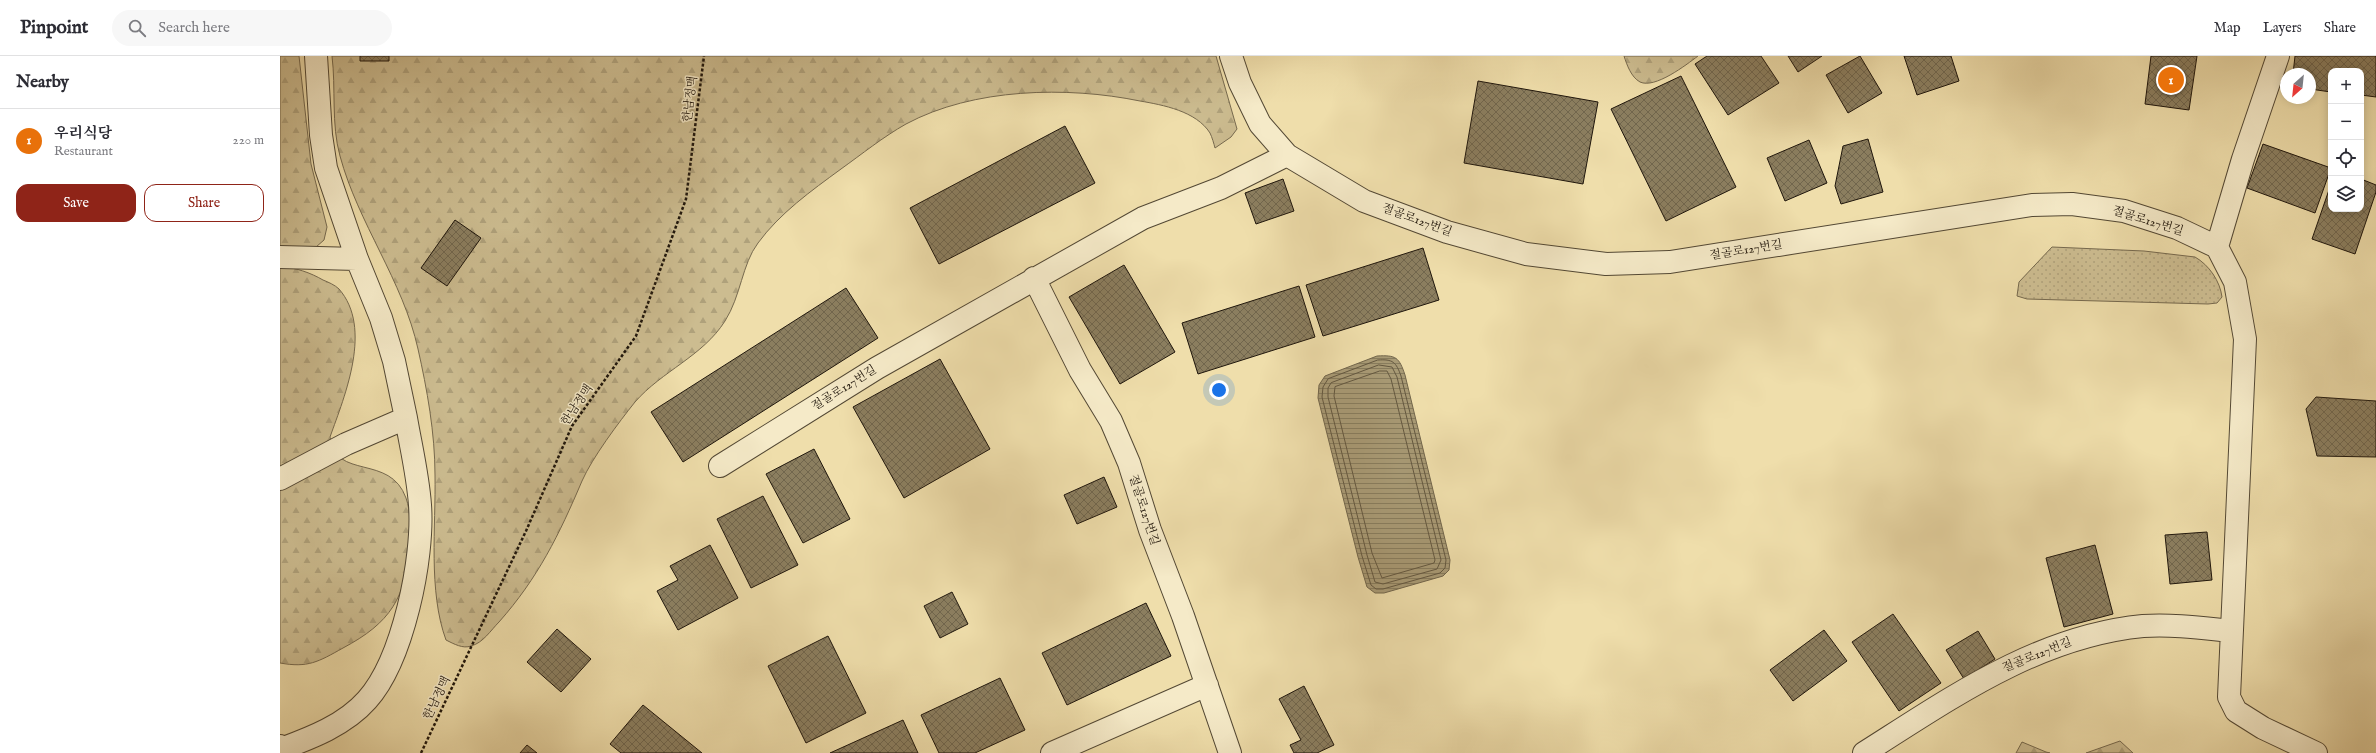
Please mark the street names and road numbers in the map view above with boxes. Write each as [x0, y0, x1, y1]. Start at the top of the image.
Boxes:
street label: 한남정맥 [680, 75, 700, 123]
street label: 절골로127번길 [1380, 200, 1454, 240]
street label: 절골로127번길 [2111, 203, 2185, 239]
street label: 절골로127번길 [1709, 237, 1783, 263]
street label: 절골로127번길 [809, 362, 879, 414]
street label: 한남정맥 [558, 382, 596, 428]
street label: 절골로127번길 [1126, 473, 1162, 547]
street label: 절골로127번길 [2000, 634, 2074, 676]
street label: 한남정맥 [420, 674, 454, 722]

